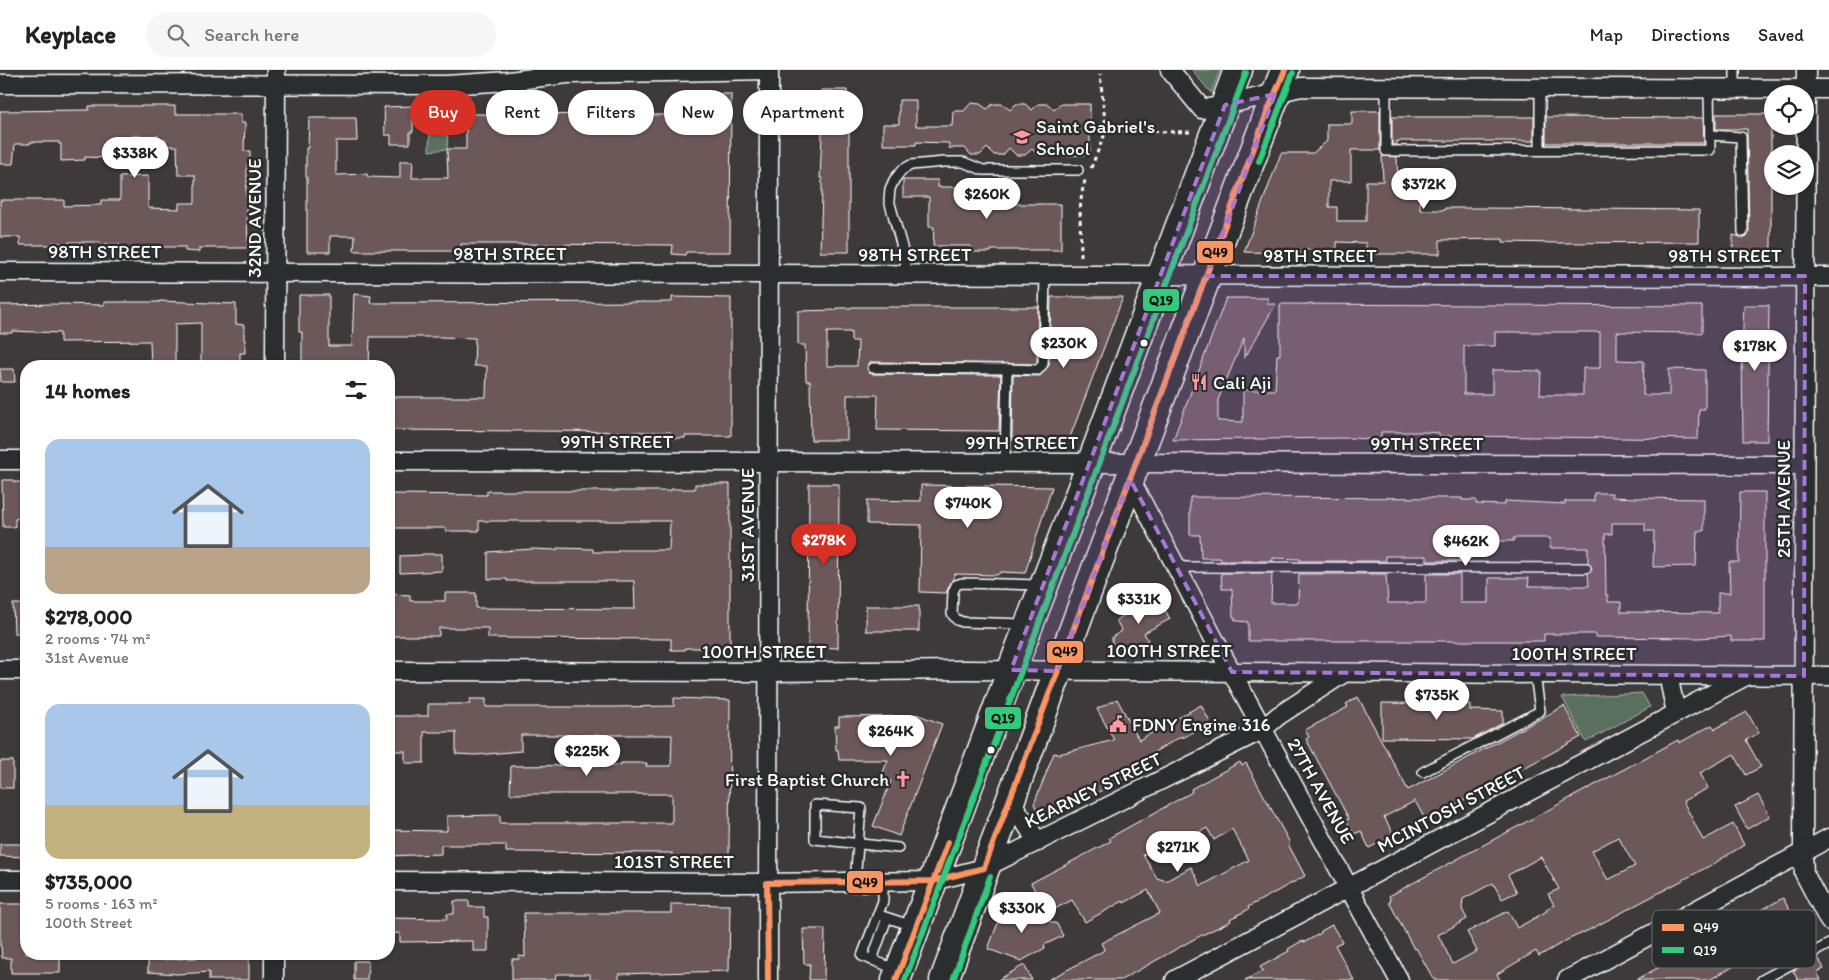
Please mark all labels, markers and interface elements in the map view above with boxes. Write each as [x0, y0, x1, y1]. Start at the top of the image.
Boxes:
search box [146, 12, 496, 57]
text: Keyplace [25, 20, 116, 49]
icon: search [164, 21, 192, 49]
text: Search here [204, 23, 299, 46]
text: Map [1590, 24, 1623, 46]
text: Directions [1651, 24, 1730, 46]
text: Saved [1758, 24, 1804, 46]
map controls [1764, 85, 1814, 195]
button: locate [1764, 85, 1814, 135]
chip: Buy [410, 90, 476, 135]
chip: Rent [486, 90, 558, 135]
chip: Filters [568, 90, 654, 135]
chip: New [664, 90, 733, 135]
chip: Apartment [743, 90, 863, 135]
place label: Saint Gabriel's School [1036, 115, 1155, 160]
school or university icon: Saint Gabriel's School [1012, 127, 1032, 147]
pin: $338K [100, 136, 170, 179]
text: $338K [113, 143, 157, 162]
button: layers [1764, 145, 1814, 195]
street label: 32ND AVENUE [243, 158, 266, 278]
pin: $372K [1389, 168, 1459, 210]
text: $372K [1402, 174, 1446, 193]
pin: $260K [952, 178, 1022, 220]
text: $260K [964, 184, 1010, 203]
street label: 98TH STREET [48, 240, 162, 263]
line badge: Q49 [1196, 240, 1234, 264]
street label: 98TH STREET [453, 242, 567, 265]
street label: 98TH STREET [858, 243, 972, 266]
text: Q49 [1202, 244, 1228, 261]
street label: 98TH STREET [1263, 244, 1377, 267]
street label: 98TH STREET [1668, 244, 1782, 267]
line badge: Q19 [1142, 288, 1180, 312]
text: Q19 [1149, 292, 1173, 309]
pin: $230K [1029, 326, 1099, 369]
pin: $178K [1720, 330, 1790, 372]
text: $230K [1041, 333, 1087, 352]
text: $178K [1734, 336, 1776, 355]
unlabelled marker [1139, 338, 1149, 348]
place label: Cali Aji [1213, 371, 1271, 394]
restaurant icon: Cali Aji [1189, 372, 1209, 392]
icon: filters [342, 376, 370, 404]
text: 14 homes [45, 378, 130, 403]
street label: 99TH STREET [561, 430, 674, 453]
street label: 99TH STREET [966, 431, 1079, 454]
street label: 99TH STREET [1371, 432, 1484, 455]
street label: 25TH AVENUE [1772, 440, 1795, 558]
street label: 31ST AVENUE [736, 468, 759, 582]
icon: home [163, 471, 253, 561]
pin: $740K [933, 486, 1003, 529]
text: $740K [945, 493, 991, 512]
pin: $278K [789, 524, 859, 566]
pin: $462K [1431, 524, 1501, 567]
text: $278K [802, 530, 846, 549]
text: $462K [1444, 531, 1488, 550]
pin: $331K [1104, 582, 1174, 625]
text: $331K [1117, 589, 1161, 608]
text: $278,000 [45, 604, 132, 629]
text: 2 rooms · 74 m² [45, 629, 150, 648]
street label: 100TH STREET [1106, 639, 1232, 662]
street label: 100TH STREET [701, 640, 827, 663]
line badge: Q49 [1046, 640, 1084, 664]
street label: 100TH STREET [1511, 642, 1637, 665]
text: Q49 [1052, 643, 1078, 660]
text: 31st Avenue [45, 648, 129, 667]
pin: $735K [1402, 678, 1472, 721]
text: $735K [1415, 685, 1459, 704]
line badge: Q19 [984, 706, 1022, 730]
text: Q19 [991, 710, 1015, 727]
place label: FDNY Engine 316 [1132, 713, 1271, 736]
pin: $264K [856, 714, 926, 757]
public building icon: FDNY Engine 316 [1108, 714, 1128, 734]
text: $264K [869, 721, 913, 740]
pin: $225K [552, 734, 622, 777]
street label: 27TH AVENUE [1282, 734, 1360, 848]
icon: home [163, 736, 253, 826]
text: $225K [565, 741, 609, 760]
unlabelled marker [986, 745, 996, 755]
street label: KEARNEY STREET [1021, 747, 1166, 833]
street label: MCINTOSH STREET [1373, 760, 1529, 858]
place label: First Baptist Church [725, 768, 889, 791]
church icon: First Baptist Church [893, 769, 913, 789]
pin: $271K [1143, 830, 1213, 873]
text: $271K [1157, 837, 1199, 856]
street label: 101ST STREET [614, 850, 734, 873]
text: $735,000 [45, 869, 132, 894]
line badge: Q49 [846, 870, 884, 894]
text: Q49 [852, 874, 878, 891]
pin: $330K [987, 892, 1057, 934]
text: 5 rooms · 163 m² [45, 894, 157, 913]
text: $330K [999, 898, 1045, 917]
legend [1652, 910, 1816, 968]
text: 100th Street [45, 913, 133, 932]
text: Q49 [1693, 919, 1719, 936]
text: Q19 [1693, 942, 1717, 959]

